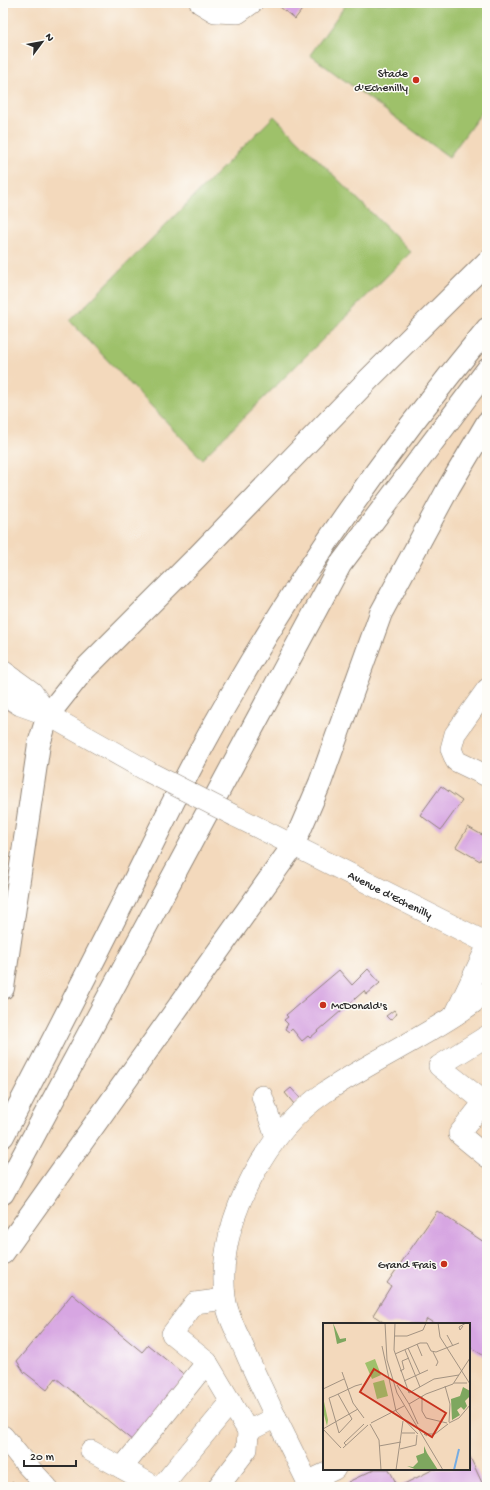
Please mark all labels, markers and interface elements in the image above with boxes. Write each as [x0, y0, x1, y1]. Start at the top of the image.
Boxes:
north arrow [22, 22, 62, 62]
text: N [42, 32, 56, 44]
place label: Stade d'Echenilly [354, 68, 409, 96]
marker: Stade d'Echenilly [411, 75, 421, 85]
street label: Avenue d'Echenilly [345, 869, 434, 923]
marker: McDonald's [318, 1000, 328, 1010]
place label: McDonald's [331, 1000, 388, 1014]
place label: Grand Frais [378, 1259, 437, 1273]
marker: Grand Frais [439, 1259, 449, 1269]
inset map [323, 1323, 470, 1470]
scale bar [24, 1442, 76, 1468]
text: 20 m [30, 1451, 55, 1465]

